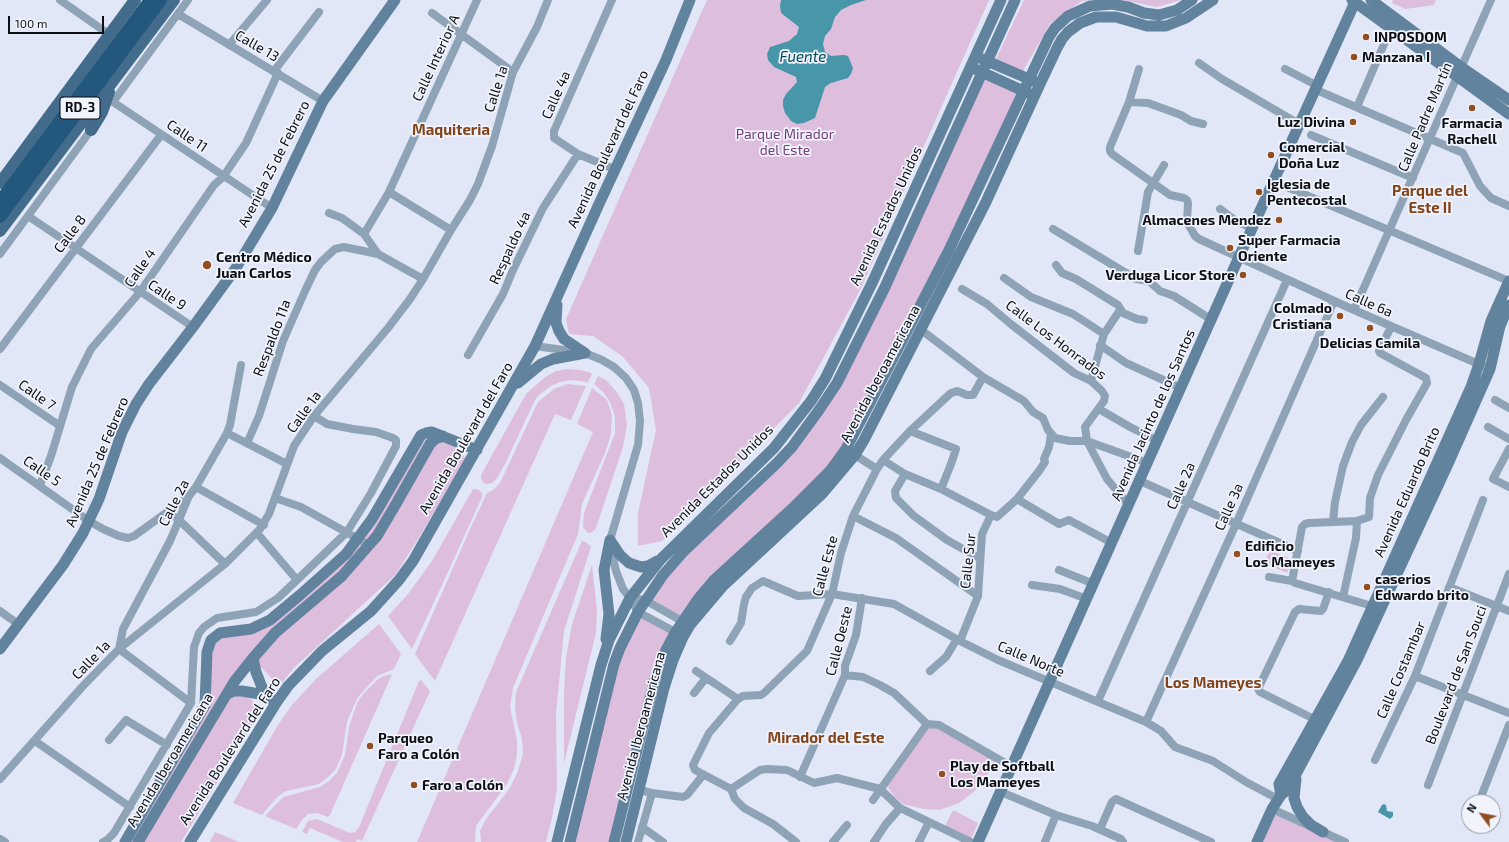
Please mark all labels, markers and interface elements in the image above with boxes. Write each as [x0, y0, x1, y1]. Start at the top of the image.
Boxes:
scale bar [10, 8, 106, 34]
street label: Calle Interior A [409, 12, 463, 104]
text: 100 m [15, 16, 47, 30]
street label: Calle 13 [232, 27, 282, 65]
place label: INPOSDOM [1374, 29, 1447, 45]
marker: INPOSDOM [1361, 32, 1371, 42]
water label: Fuente [780, 48, 826, 66]
place label: Manzana I [1362, 49, 1430, 65]
marker: Manzana I [1349, 52, 1359, 62]
street label: Calle Padre Martín [1394, 60, 1456, 174]
street label: Calle 1a [481, 64, 511, 114]
street label: Avenida Boulevard del Faro [564, 67, 652, 231]
street label: Calle 4a [538, 68, 574, 122]
road number: RD-3 [60, 97, 100, 119]
street label: Avenida 25 de Febrero [235, 98, 313, 230]
marker: Farmacia Rachell [1467, 103, 1477, 113]
place label: Luz Divina [1277, 114, 1345, 130]
place label: Farmacia Rachell [1442, 115, 1502, 148]
street label: Calle 11 [163, 116, 211, 156]
marker: Luz Divina [1348, 117, 1358, 127]
district label: Maquiteria [412, 121, 490, 139]
park label: Parque Mirador del Este [736, 126, 834, 158]
place label: Comercial Doña Luz [1279, 139, 1345, 172]
street label: Avenida Estados Unidos [846, 144, 926, 288]
marker: Comercial Doña Luz [1266, 150, 1276, 160]
place label: Iglesia de Pentecostal [1267, 176, 1347, 208]
district label: Parque del Este II [1392, 182, 1468, 217]
marker: Iglesia de Pentecostal [1254, 187, 1264, 197]
street label: Respaldo 4a [486, 209, 534, 287]
street label: Calle 8 [50, 212, 90, 256]
place label: Almacenes Mendez [1143, 212, 1271, 228]
marker: Almacenes Mendez [1274, 215, 1284, 225]
place label: Super Farmacia Oriente [1238, 232, 1341, 264]
marker: Super Farmacia Oriente [1225, 243, 1235, 253]
street label: Calle 4 [121, 245, 159, 291]
place label: Centro Médico Juan Carlos [216, 249, 312, 282]
marker: Centro Médico Juan Carlos [201, 259, 213, 271]
place label: Verduga Licor Store [1105, 267, 1235, 283]
marker: Verduga Licor Store [1238, 270, 1248, 280]
street label: Calle 9 [145, 276, 189, 314]
street label: Calle 6a [1343, 285, 1395, 321]
street label: Respaldo 11a [250, 297, 294, 379]
street label: Calle Los Honrados [1002, 297, 1110, 383]
place label: Colmado Cristiana [1273, 300, 1332, 332]
street label: Avenida Iberoamericana [837, 302, 923, 446]
marker: Colmado Cristiana [1335, 311, 1345, 321]
marker: Delicias Camila [1365, 323, 1375, 333]
street label: Avenida Jacinto de los Santos [1107, 327, 1199, 503]
place label: Delicias Camila [1320, 335, 1420, 351]
street label: Avenida Boulevard del Faro [416, 359, 516, 517]
street label: Calle 7 [15, 376, 59, 414]
street label: Calle 1a [283, 388, 325, 436]
street label: Avenida 25 de Febrero [62, 394, 132, 530]
street label: Avenida Estados Unidos [657, 421, 777, 541]
street label: Avenida Eduardo Brito [1371, 424, 1443, 560]
street label: Calle 5 [20, 452, 64, 490]
street label: Calle 2a [1163, 460, 1199, 512]
street label: Calle 2a [155, 477, 193, 529]
street label: Calle 3a [1211, 481, 1247, 533]
street label: Calle Sur [957, 532, 979, 590]
street label: Calle Este [809, 534, 841, 598]
place label: Edificio Los Mameyes [1245, 538, 1335, 570]
marker: Edificio Los Mameyes [1232, 549, 1242, 559]
place label: caserios Edwardo brito [1375, 571, 1469, 604]
marker: caserios Edwardo brito [1362, 582, 1372, 592]
street label: Boulevard de San Souci [1422, 603, 1490, 747]
street label: Calle Oeste [822, 604, 856, 678]
street label: Calle Costambar [1373, 619, 1429, 721]
street label: Calle 1a [68, 637, 114, 683]
street label: Calle Norte [995, 637, 1067, 681]
street label: Avenida Iberoamericana [613, 650, 669, 802]
street label: Avenida Boulevard del Faro [176, 674, 284, 828]
district label: Los Mameyes [1165, 674, 1261, 692]
street label: Avenida Iberoamericana [123, 690, 217, 830]
district label: Mirador del Este [767, 729, 885, 747]
place label: Parqueo Faro a Colón [378, 730, 459, 762]
marker: Parqueo Faro a Colón [365, 741, 375, 751]
place label: Play de Softball Los Mameyes [950, 758, 1055, 790]
marker: Play de Softball Los Mameyes [937, 769, 947, 779]
place label: Faro a Colón [422, 777, 503, 793]
marker: Faro a Colón [409, 780, 419, 790]
north arrow [1461, 794, 1501, 834]
text: N [1464, 801, 1479, 815]

